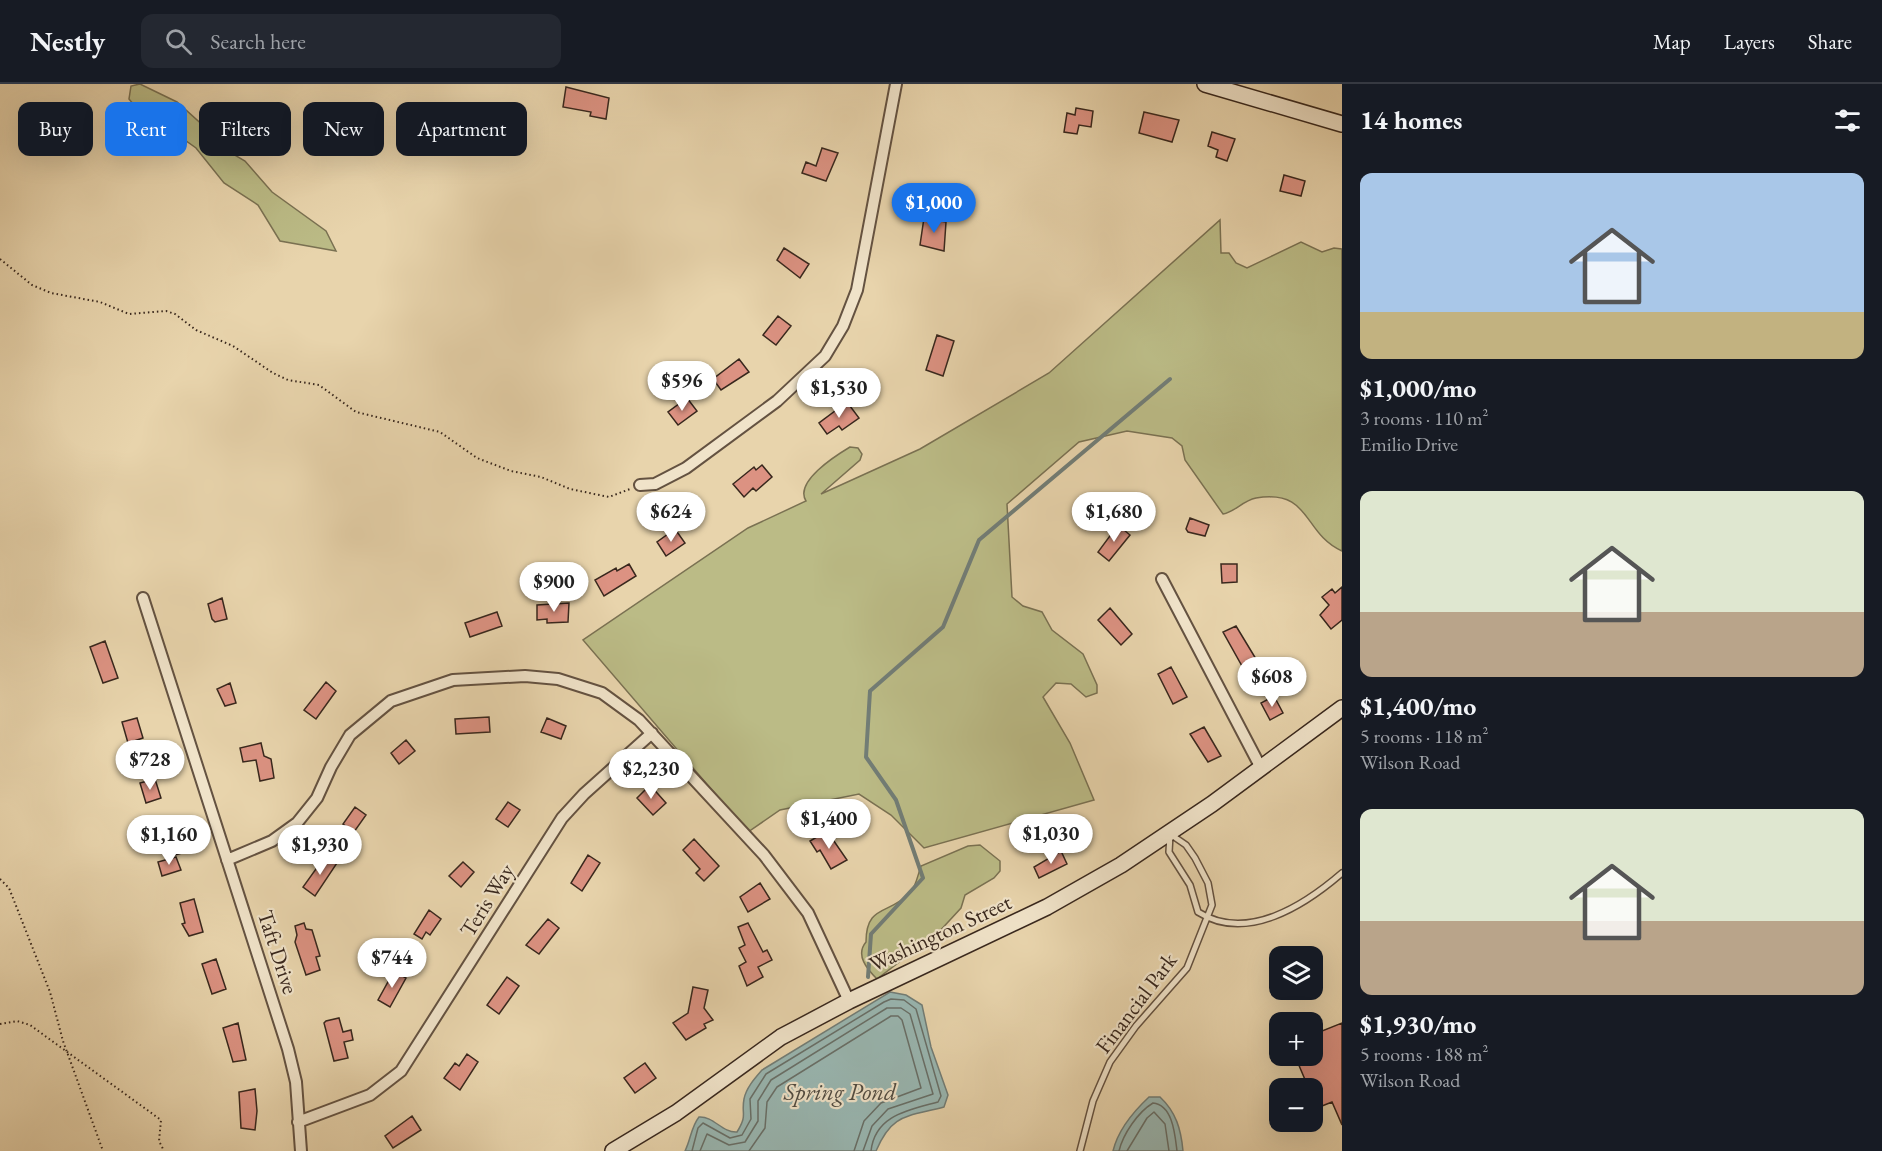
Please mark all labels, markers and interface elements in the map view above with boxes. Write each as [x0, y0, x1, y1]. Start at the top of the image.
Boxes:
search box [141, 14, 561, 68]
text: Nestly [30, 23, 105, 59]
icon: search [162, 25, 195, 58]
text: Search here [210, 27, 306, 56]
text: Map [1653, 28, 1691, 55]
text: Layers [1724, 28, 1775, 55]
text: Share [1808, 28, 1852, 55]
chip: Buy [18, 102, 93, 156]
chip: Rent [105, 102, 187, 156]
chip: Filters [199, 102, 291, 156]
chip: New [303, 102, 384, 156]
chip: Apartment [396, 102, 527, 156]
text: 14 homes [1360, 103, 1462, 137]
icon: filters [1831, 104, 1864, 137]
pin: $1,000 [885, 183, 983, 234]
text: $1,000 [906, 189, 962, 215]
icon: home [1558, 212, 1666, 320]
pin: $596 [646, 361, 718, 412]
text: $596 [662, 367, 702, 393]
pin: $1,530 [790, 368, 888, 419]
text: $1,000/mo [1360, 371, 1476, 405]
text: $1,530 [811, 374, 867, 400]
text: 3 rooms · 110 m² [1360, 405, 1488, 431]
text: Emilio Drive [1360, 431, 1458, 457]
pin: $624 [635, 492, 707, 543]
pin: $1,680 [1065, 492, 1163, 543]
text: $624 [651, 498, 691, 524]
text: $1,680 [1086, 498, 1142, 524]
icon: home [1558, 530, 1666, 638]
pin: $900 [518, 562, 590, 613]
text: $900 [534, 568, 574, 594]
pin: $608 [1236, 657, 1308, 708]
text: $608 [1252, 663, 1292, 689]
text: $1,400/mo [1360, 689, 1476, 723]
text: 5 rooms · 118 m² [1360, 723, 1488, 749]
pin: $728 [114, 740, 186, 791]
text: $728 [130, 746, 170, 772]
pin: $2,230 [602, 749, 700, 800]
text: Wilson Road [1360, 749, 1460, 775]
text: $2,230 [623, 755, 679, 781]
pin: $1,400 [780, 799, 878, 850]
text: $1,400 [801, 805, 857, 831]
pin: $1,030 [1002, 814, 1100, 865]
pin: $1,160 [120, 815, 218, 866]
text: $1,030 [1023, 820, 1079, 846]
text: $1,160 [141, 821, 197, 847]
pin: $1,930 [271, 825, 369, 876]
text: $1,930 [292, 831, 348, 857]
icon: home [1558, 848, 1666, 956]
street label: Teris Way [453, 857, 521, 942]
street label: Washington Street [864, 887, 1016, 979]
street label: Taft Drive [251, 906, 305, 998]
pin: $744 [356, 938, 428, 989]
text: $744 [372, 944, 412, 970]
street label: Financial Park [1089, 946, 1184, 1059]
map controls [1269, 946, 1323, 1132]
button: layers [1269, 946, 1323, 1000]
text: $1,930/mo [1360, 1007, 1476, 1041]
button: + [1269, 1012, 1323, 1066]
text: 5 rooms · 188 m² [1360, 1041, 1488, 1067]
text: Wilson Road [1360, 1067, 1460, 1093]
water label: Spring Pond [783, 1076, 897, 1107]
button: − [1269, 1078, 1323, 1132]

